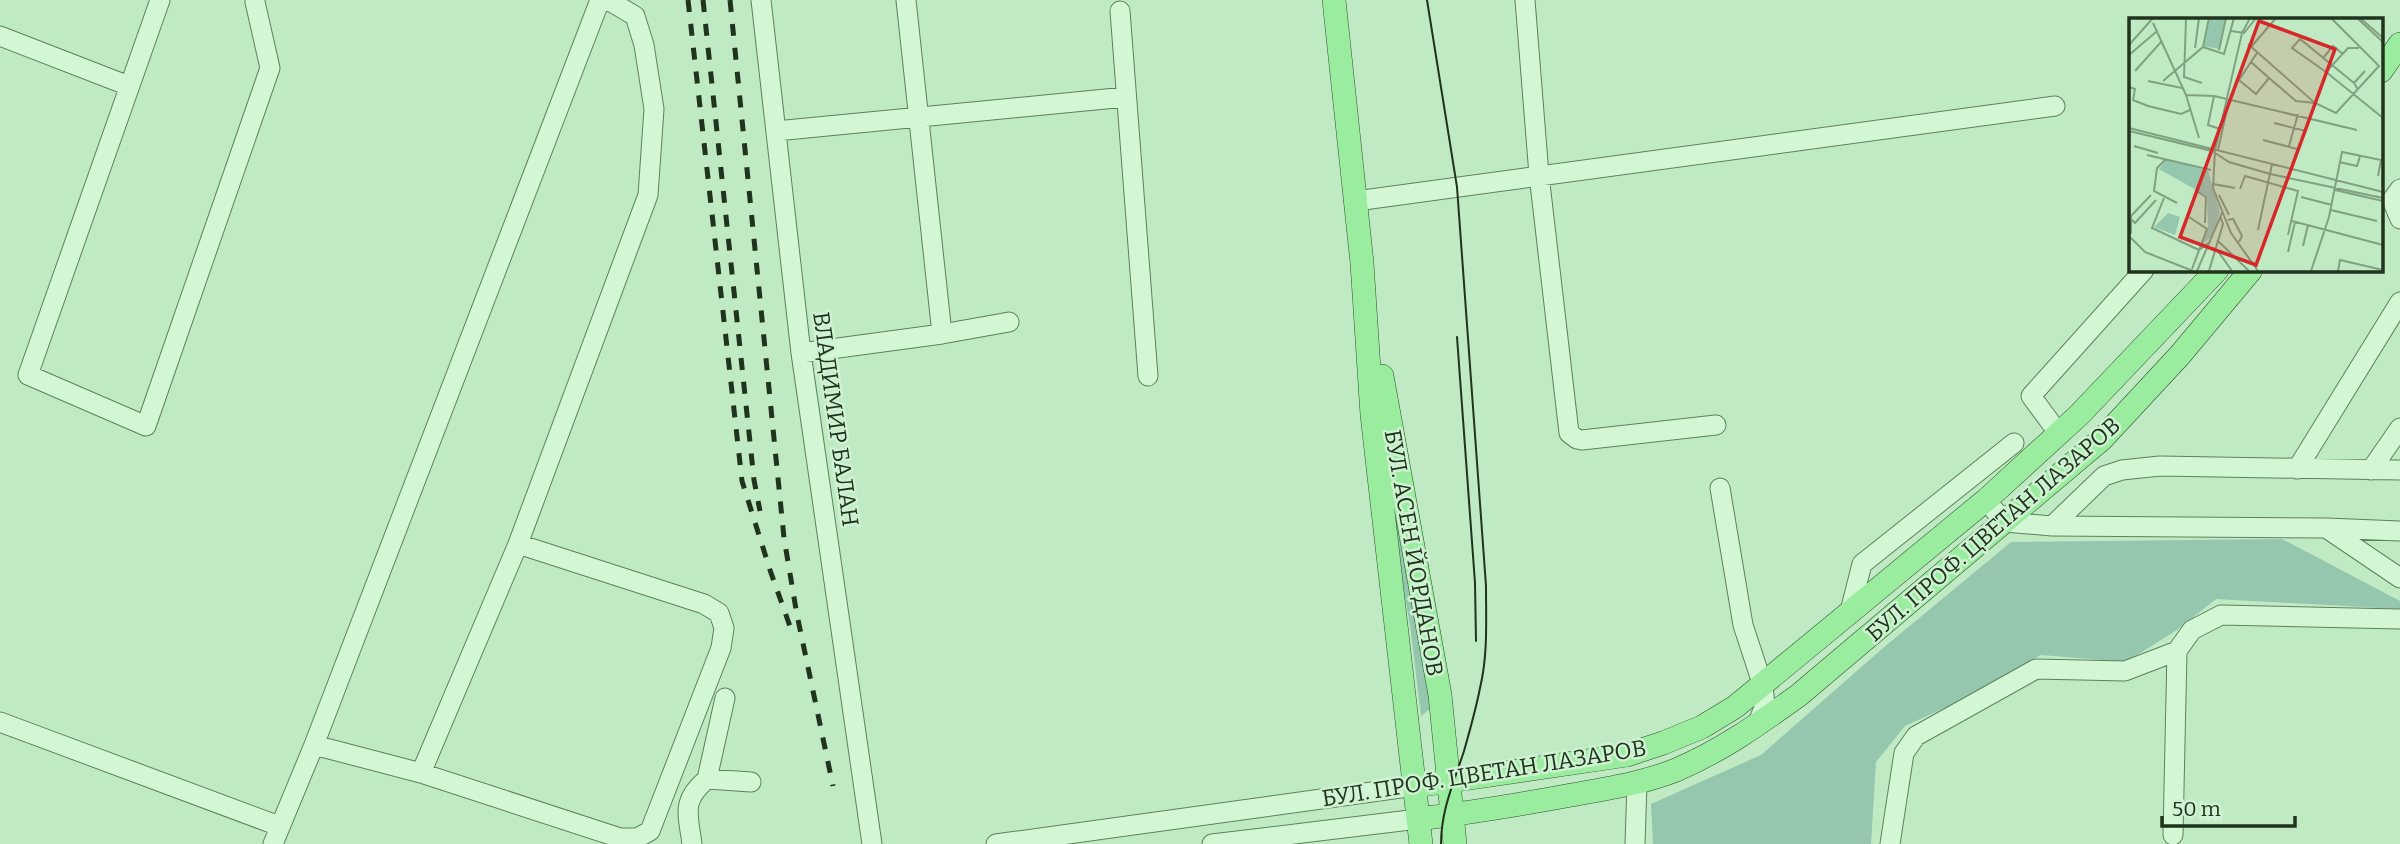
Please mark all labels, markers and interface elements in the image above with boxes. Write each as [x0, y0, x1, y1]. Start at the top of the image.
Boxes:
inset map [2129, 18, 2382, 271]
street label: ВЛАДИМИР БАЛАН [807, 310, 865, 528]
street label: БУЛ. ПРОФ. ЦВЕТАН ЛАЗАРОВ [1860, 411, 2126, 647]
street label: БУЛ. АСЕН ЙОРДАНОВ [1379, 428, 1449, 678]
street label: БУЛ. ПРОФ. ЦВЕТАН ЛАЗАРОВ [1320, 734, 1648, 812]
scale bar [2162, 784, 2295, 828]
text: 50 m [2172, 796, 2221, 822]

